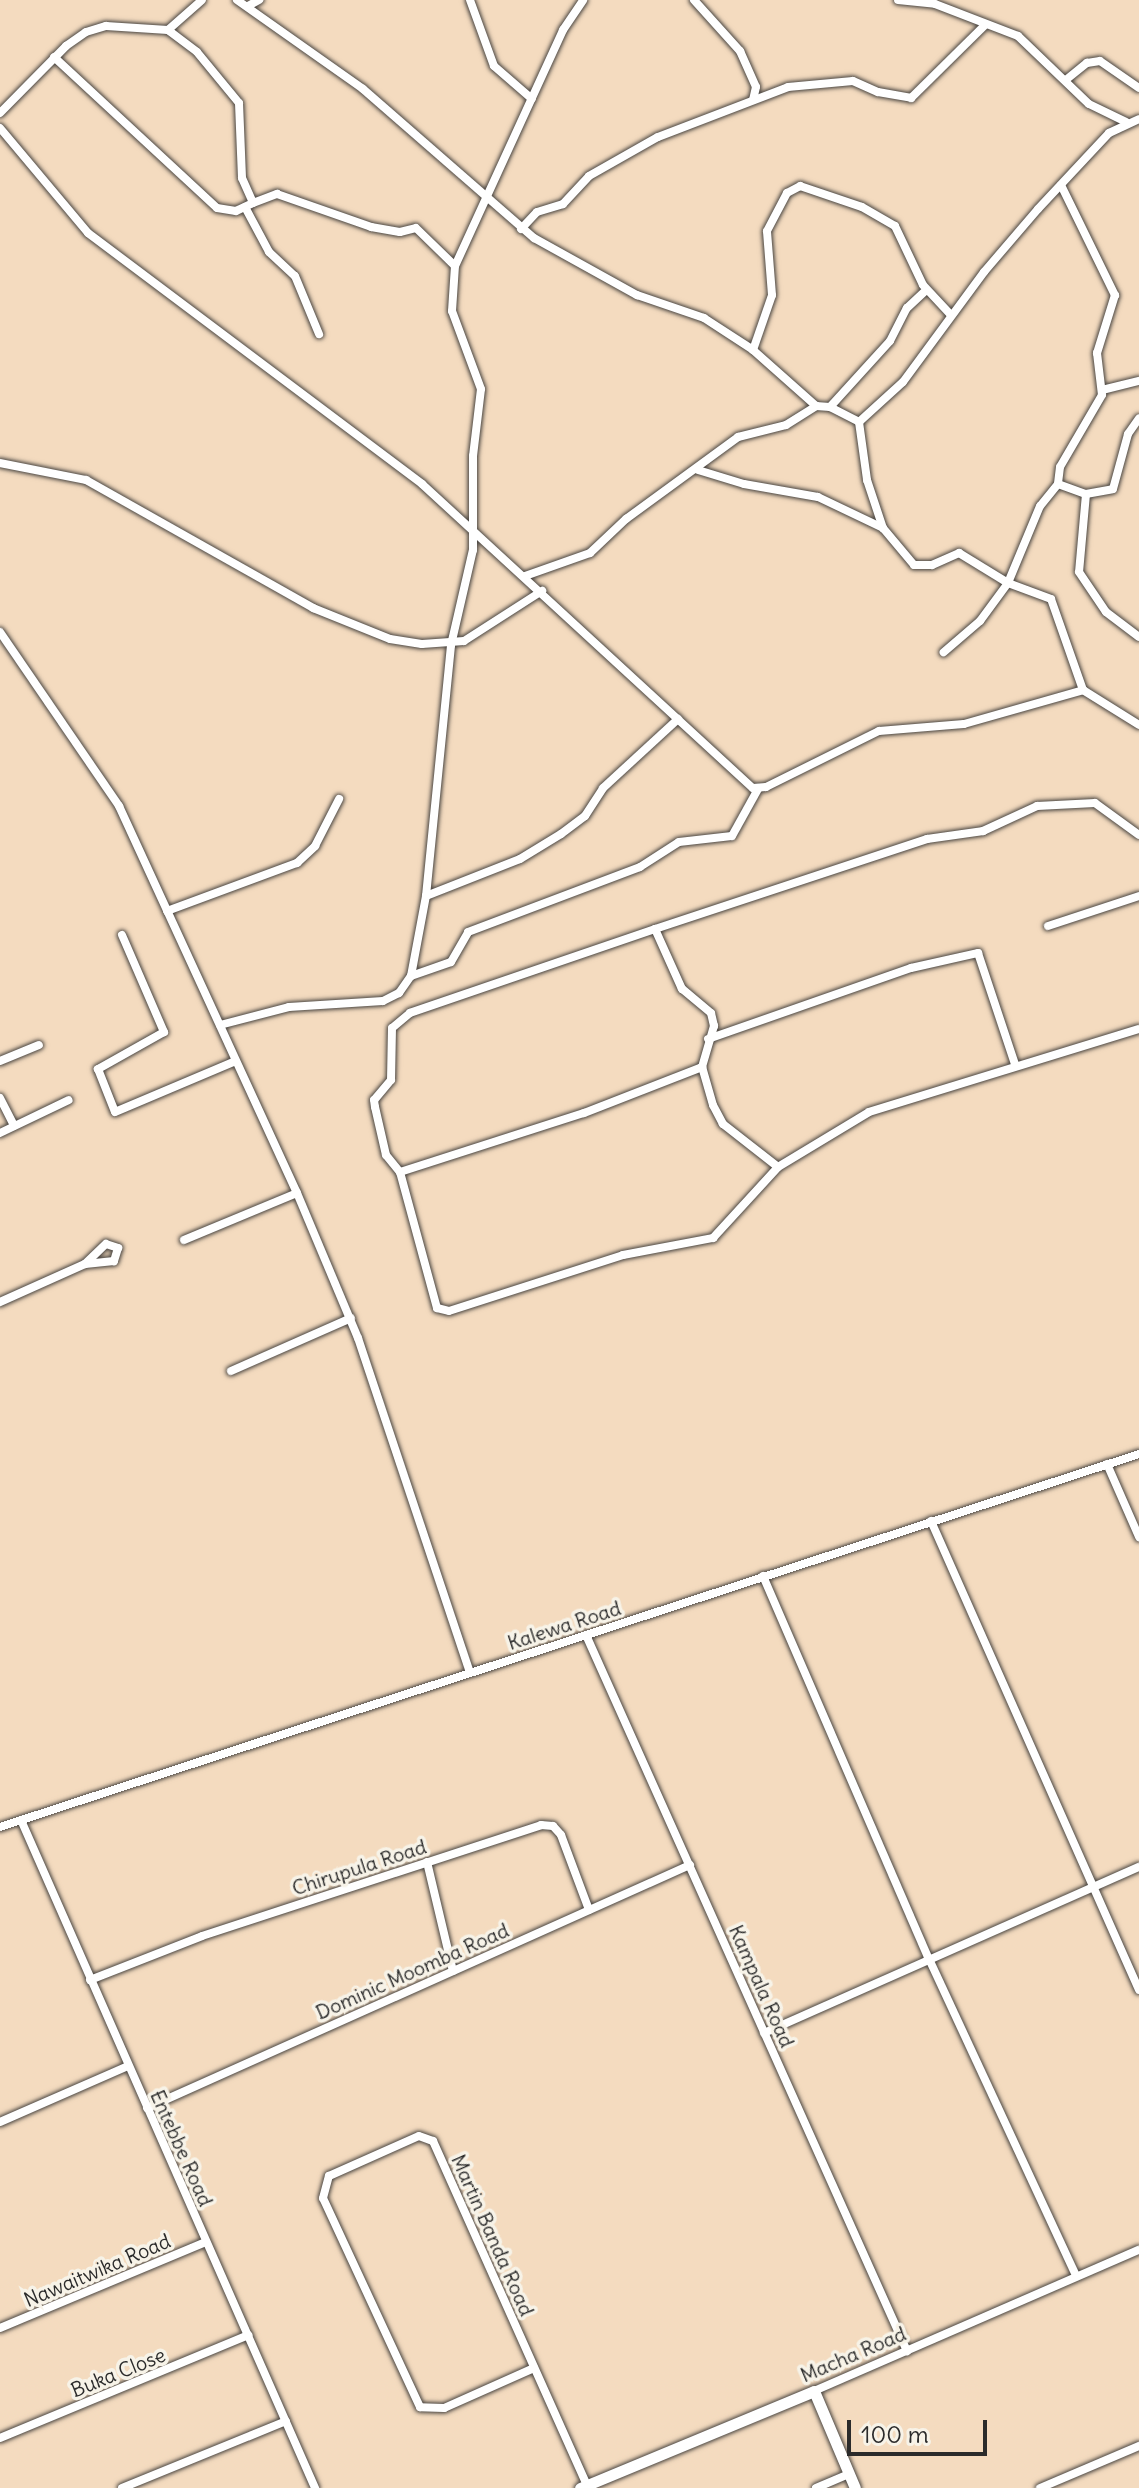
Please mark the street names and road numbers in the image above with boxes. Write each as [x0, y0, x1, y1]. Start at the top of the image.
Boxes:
street label: Kalewa Road [504, 1595, 624, 1655]
street label: Chirupula Road [289, 1834, 429, 1900]
street label: Dominic Moomba Road [312, 1918, 512, 2024]
street label: Kampala Road [724, 1921, 800, 2051]
street label: Entebbe Road [146, 2086, 218, 2210]
street label: Martin Banda Road [447, 2151, 539, 2319]
street label: Nawaitwika Road [20, 2228, 174, 2312]
street label: Macha Road [797, 2321, 909, 2387]
street label: Buka Close [67, 2342, 169, 2402]

